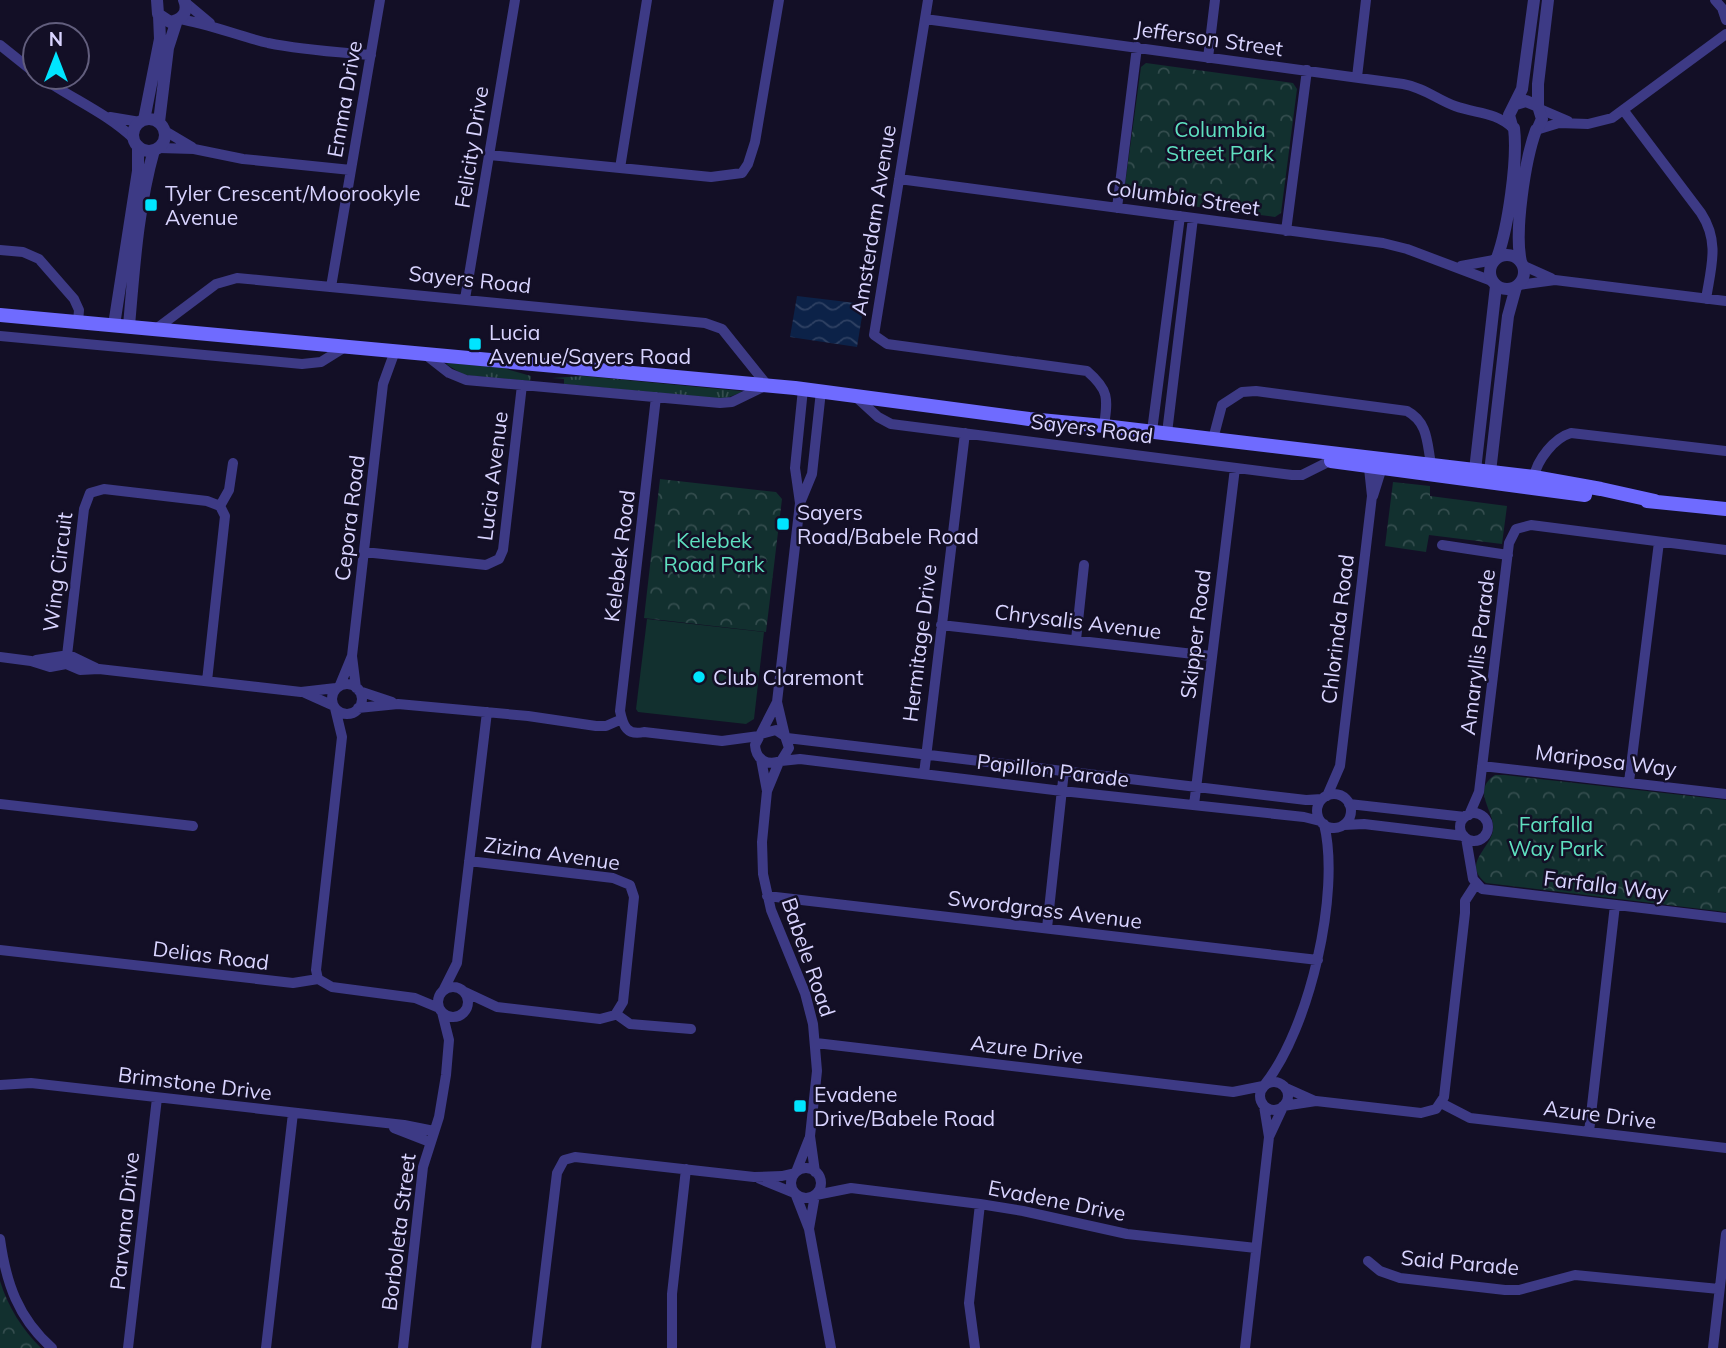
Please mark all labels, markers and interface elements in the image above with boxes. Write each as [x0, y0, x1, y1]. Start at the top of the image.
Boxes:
street label: Jefferson Street [1133, 15, 1285, 61]
north arrow [21, 21, 91, 91]
text: N [49, 27, 63, 51]
street label: Emma Drive [321, 39, 367, 159]
street label: Felicity Drive [449, 84, 493, 210]
park label: Columbia Street Park [1166, 116, 1274, 166]
street label: Amsterdam Avenue [845, 123, 901, 317]
street label: Columbia Street [1104, 173, 1262, 221]
place label: Tyler Crescent/Moorookyle Avenue [165, 180, 421, 230]
marker: Tyler Crescent/Moorookyle Avenue [143, 197, 159, 213]
street label: Sayers Road [408, 260, 532, 298]
place label: Lucia Avenue/Sayers Road [489, 319, 691, 369]
marker: Lucia Avenue/Sayers Road [467, 336, 483, 352]
street label: Sayers Road [1029, 408, 1155, 448]
street label: Lucia Avenue [471, 410, 513, 542]
street label: Cepora Road [328, 454, 370, 582]
street label: Kelebek Road [598, 489, 640, 623]
place label: Sayers Road/Babele Road [797, 499, 979, 549]
street label: Wing Circuit [37, 511, 77, 633]
marker: Sayers Road/Babele Road [775, 516, 791, 532]
park label: Kelebek Road Park [663, 527, 765, 577]
street label: Chlorinda Road [1315, 553, 1359, 705]
street label: Hermitage Drive [896, 563, 942, 723]
street label: Skipper Road [1174, 568, 1216, 700]
street label: Amaryllis Parade [1454, 568, 1500, 736]
street label: Chrysalis Avenue [993, 598, 1163, 644]
place label: Club Claremont [713, 664, 864, 690]
marker: Club Claremont [691, 669, 707, 685]
street label: Mariposa Way [1534, 738, 1678, 782]
street label: Papillon Parade [975, 748, 1131, 792]
park label: Farfalla Way Park [1508, 811, 1604, 861]
street label: Zizina Avenue [482, 831, 622, 875]
street label: Farfalla Way [1542, 864, 1670, 906]
street label: Swordgrass Avenue [946, 884, 1144, 934]
street label: Babele Road [776, 894, 842, 1020]
street label: Delias Road [151, 935, 271, 975]
street label: Azure Drive [969, 1029, 1085, 1069]
street label: Brimstone Drive [117, 1061, 273, 1105]
place label: Evadene Drive/Babele Road [814, 1081, 995, 1131]
street label: Azure Drive [1542, 1094, 1658, 1134]
marker: Evadene Drive/Babele Road [792, 1098, 808, 1114]
street label: Parvana Drive [104, 1151, 144, 1291]
street label: Borboleta Street [375, 1152, 421, 1312]
street label: Evadene Drive [986, 1174, 1128, 1226]
street label: Said Parade [1400, 1244, 1520, 1280]

